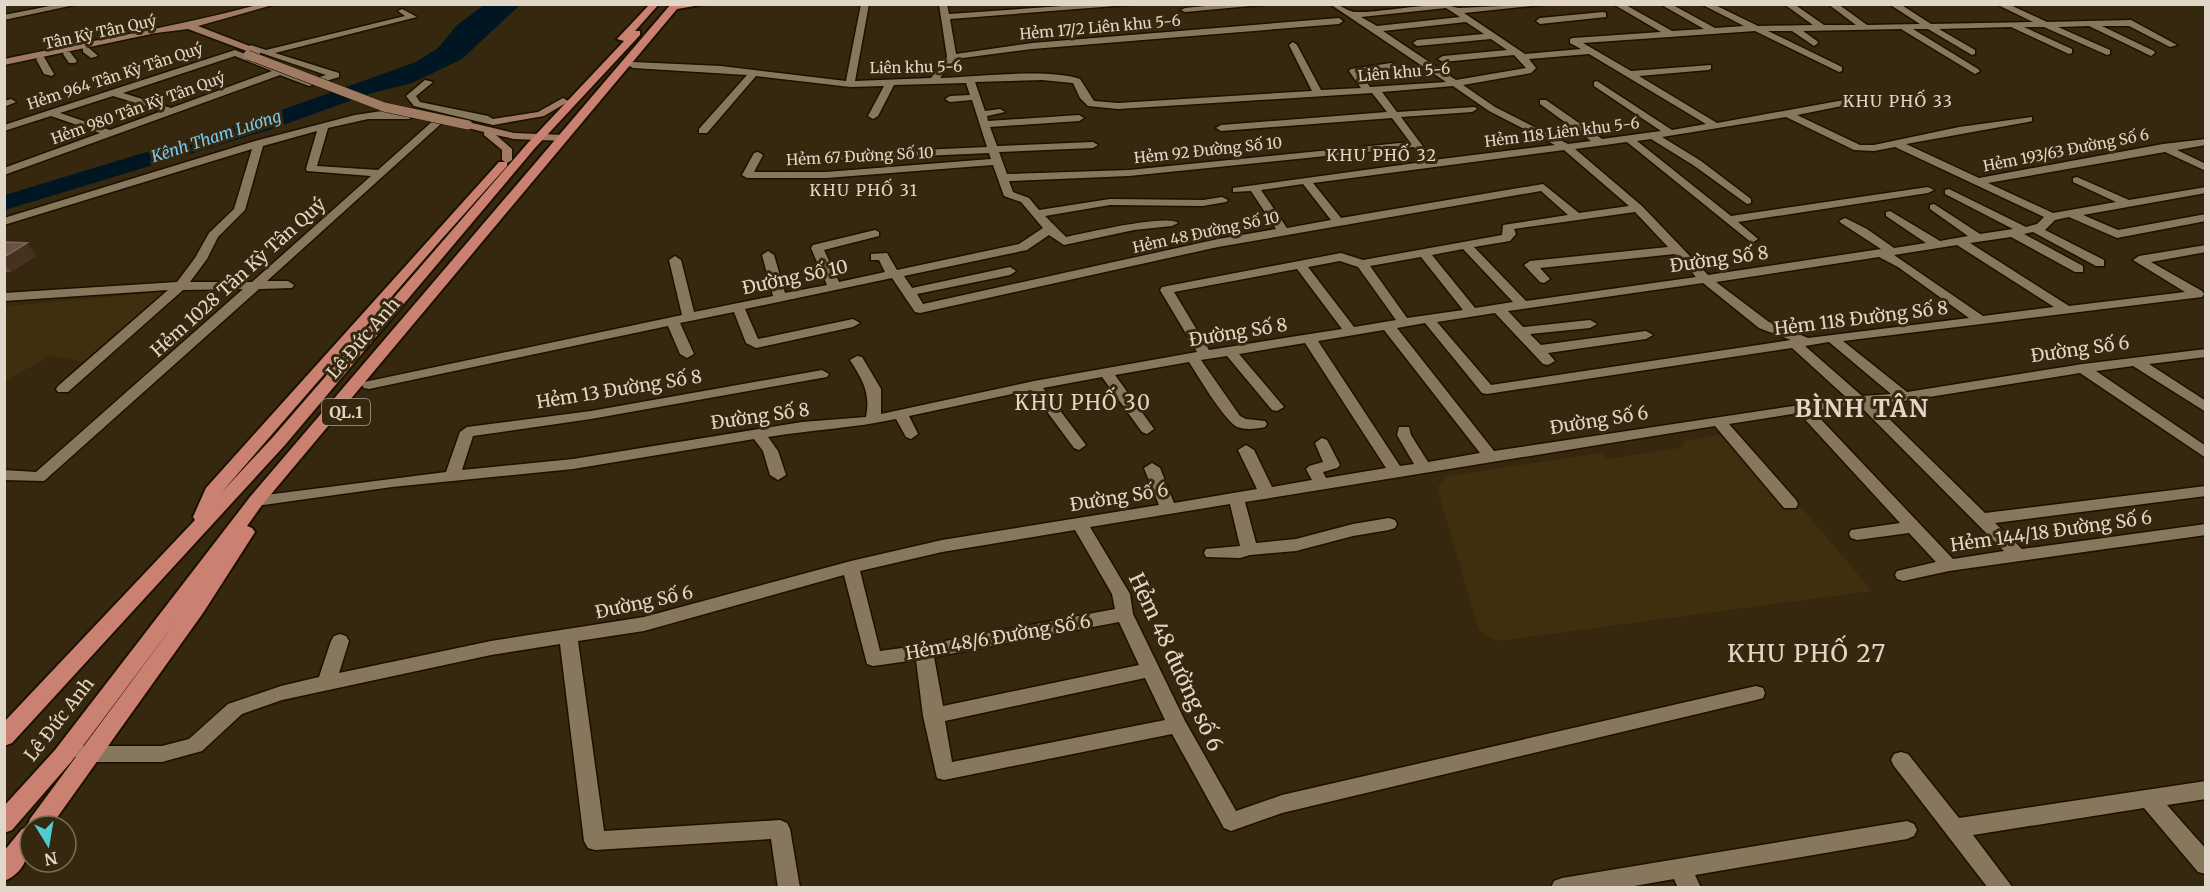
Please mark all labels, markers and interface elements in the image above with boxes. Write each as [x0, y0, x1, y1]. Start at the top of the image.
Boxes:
street label: Hẻm 17/2 Liên khu 5-6 [1019, 10, 1181, 44]
street label: Tân Kỳ Tân Quý [42, 11, 158, 53]
street label: Hẻm 964 Tân Kỳ Tân Quý [25, 38, 206, 113]
street label: Liên khu 5-6 [869, 57, 963, 77]
street label: Liên khu 5-6 [1357, 58, 1451, 86]
street label: Hẻm 980 Tân Kỳ Tân Quý [48, 68, 228, 148]
district label: KHU PHỐ 33 [1843, 89, 1953, 111]
water label: Kênh Tham Lương [148, 106, 283, 167]
street label: Hẻm 118 Liên khu 5-6 [1483, 113, 1641, 151]
street label: Hẻm 193/63 Đường Số 6 [1981, 124, 2151, 175]
street label: Hẻm 92 Đường Số 10 [1133, 132, 1283, 167]
street label: Hẻm 67 Đường Số 10 [786, 142, 934, 169]
district label: KHU PHỐ 32 [1326, 143, 1438, 165]
district label: KHU PHỐ 31 [810, 178, 918, 200]
street label: Hẻm 1028 Tân Kỳ Tân Quý [146, 192, 331, 362]
street label: Hẻm 48 Đường Số 10 [1131, 206, 1281, 257]
street label: Đường Số 8 [1668, 241, 1770, 277]
street label: Đường Số 10 [740, 255, 850, 299]
street label: Lê Đức Anh [321, 293, 405, 383]
street label: Hẻm 118 Đường Số 8 [1773, 296, 1949, 340]
street label: Đường Số 8 [1187, 313, 1289, 351]
street label: Đường Số 6 [2029, 331, 2131, 367]
street label: Hẻm 13 Đường Số 8 [535, 365, 703, 413]
district label: KHU PHỐ 30 [1015, 386, 1151, 415]
district label: BÌNH TÂN [1795, 392, 1929, 424]
street label: Đường Số 8 [709, 398, 811, 434]
road number: QL.1 [322, 399, 370, 425]
street label: Đường Số 6 [1548, 401, 1650, 439]
street label: Đường Số 6 [1068, 478, 1170, 516]
street label: Hẻm 144/18 Đường Số 6 [1949, 505, 2153, 557]
street label: Hẻm 48 đường số 6 [1123, 568, 1229, 756]
street label: Đường Số 6 [593, 580, 695, 624]
street label: Hẻm 48/6 Đường Số 6 [904, 609, 1092, 665]
district label: KHU PHỐ 27 [1727, 634, 1887, 669]
street label: Lê Đức Anh [19, 672, 99, 766]
north arrow [18, 814, 78, 874]
text: N [42, 848, 59, 870]

